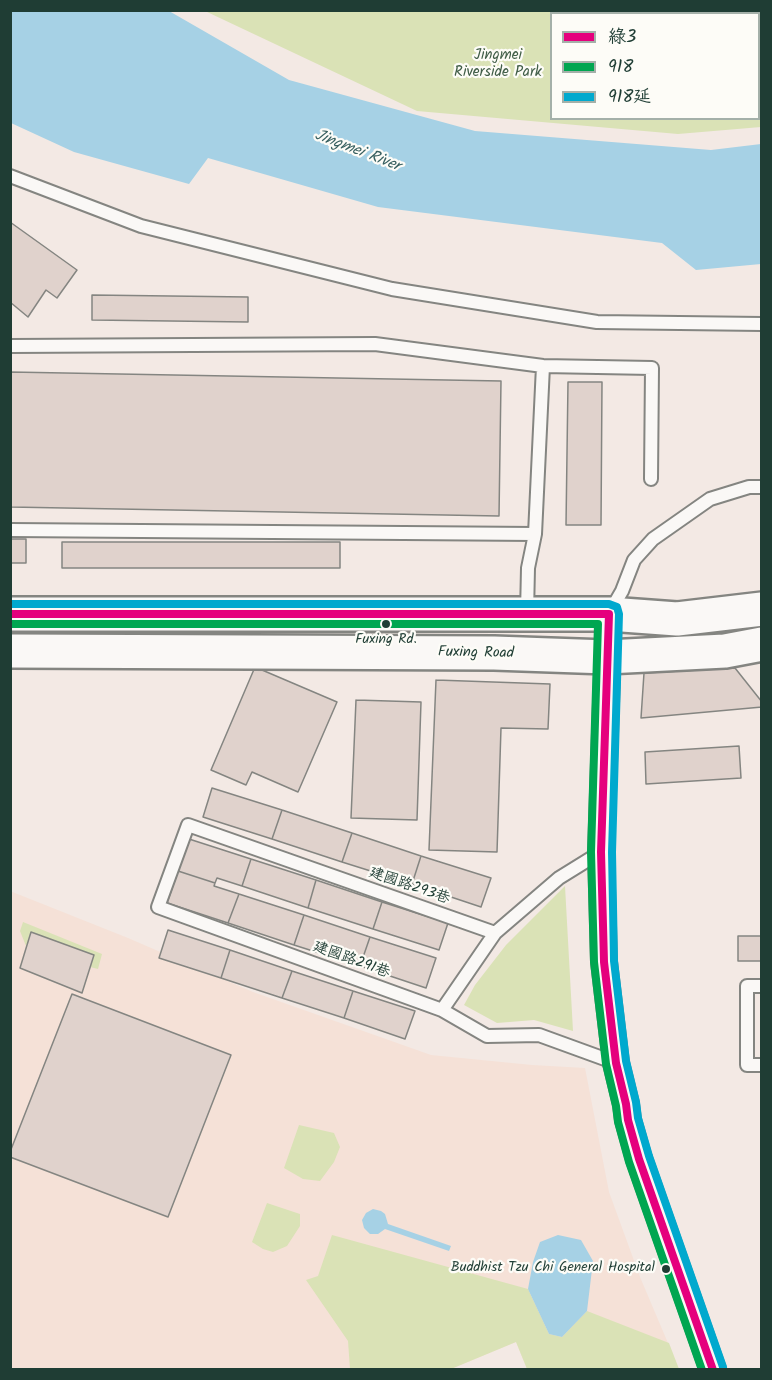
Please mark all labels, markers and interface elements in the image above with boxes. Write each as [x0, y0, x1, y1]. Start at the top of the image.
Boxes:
legend [550, 12, 760, 120]
text: 綠3 [608, 23, 636, 52]
park label: Jingmei Riverside Park [454, 47, 542, 82]
text: 918 [608, 53, 633, 82]
text: 918延 [608, 83, 651, 112]
water label: Jingmei River [312, 127, 402, 177]
marker: Fuxing Rd. [380, 618, 392, 630]
place label: Fuxing Rd. [355, 633, 417, 649]
street label: Fuxing Road [438, 644, 514, 664]
street label: 建國路293巷 [366, 865, 452, 909]
street label: 建國路291巷 [310, 939, 392, 983]
place label: Buddhist Tzu Chi General Hospital [451, 1261, 655, 1277]
marker: Buddhist Tzu Chi General Hospital [660, 1263, 672, 1275]

